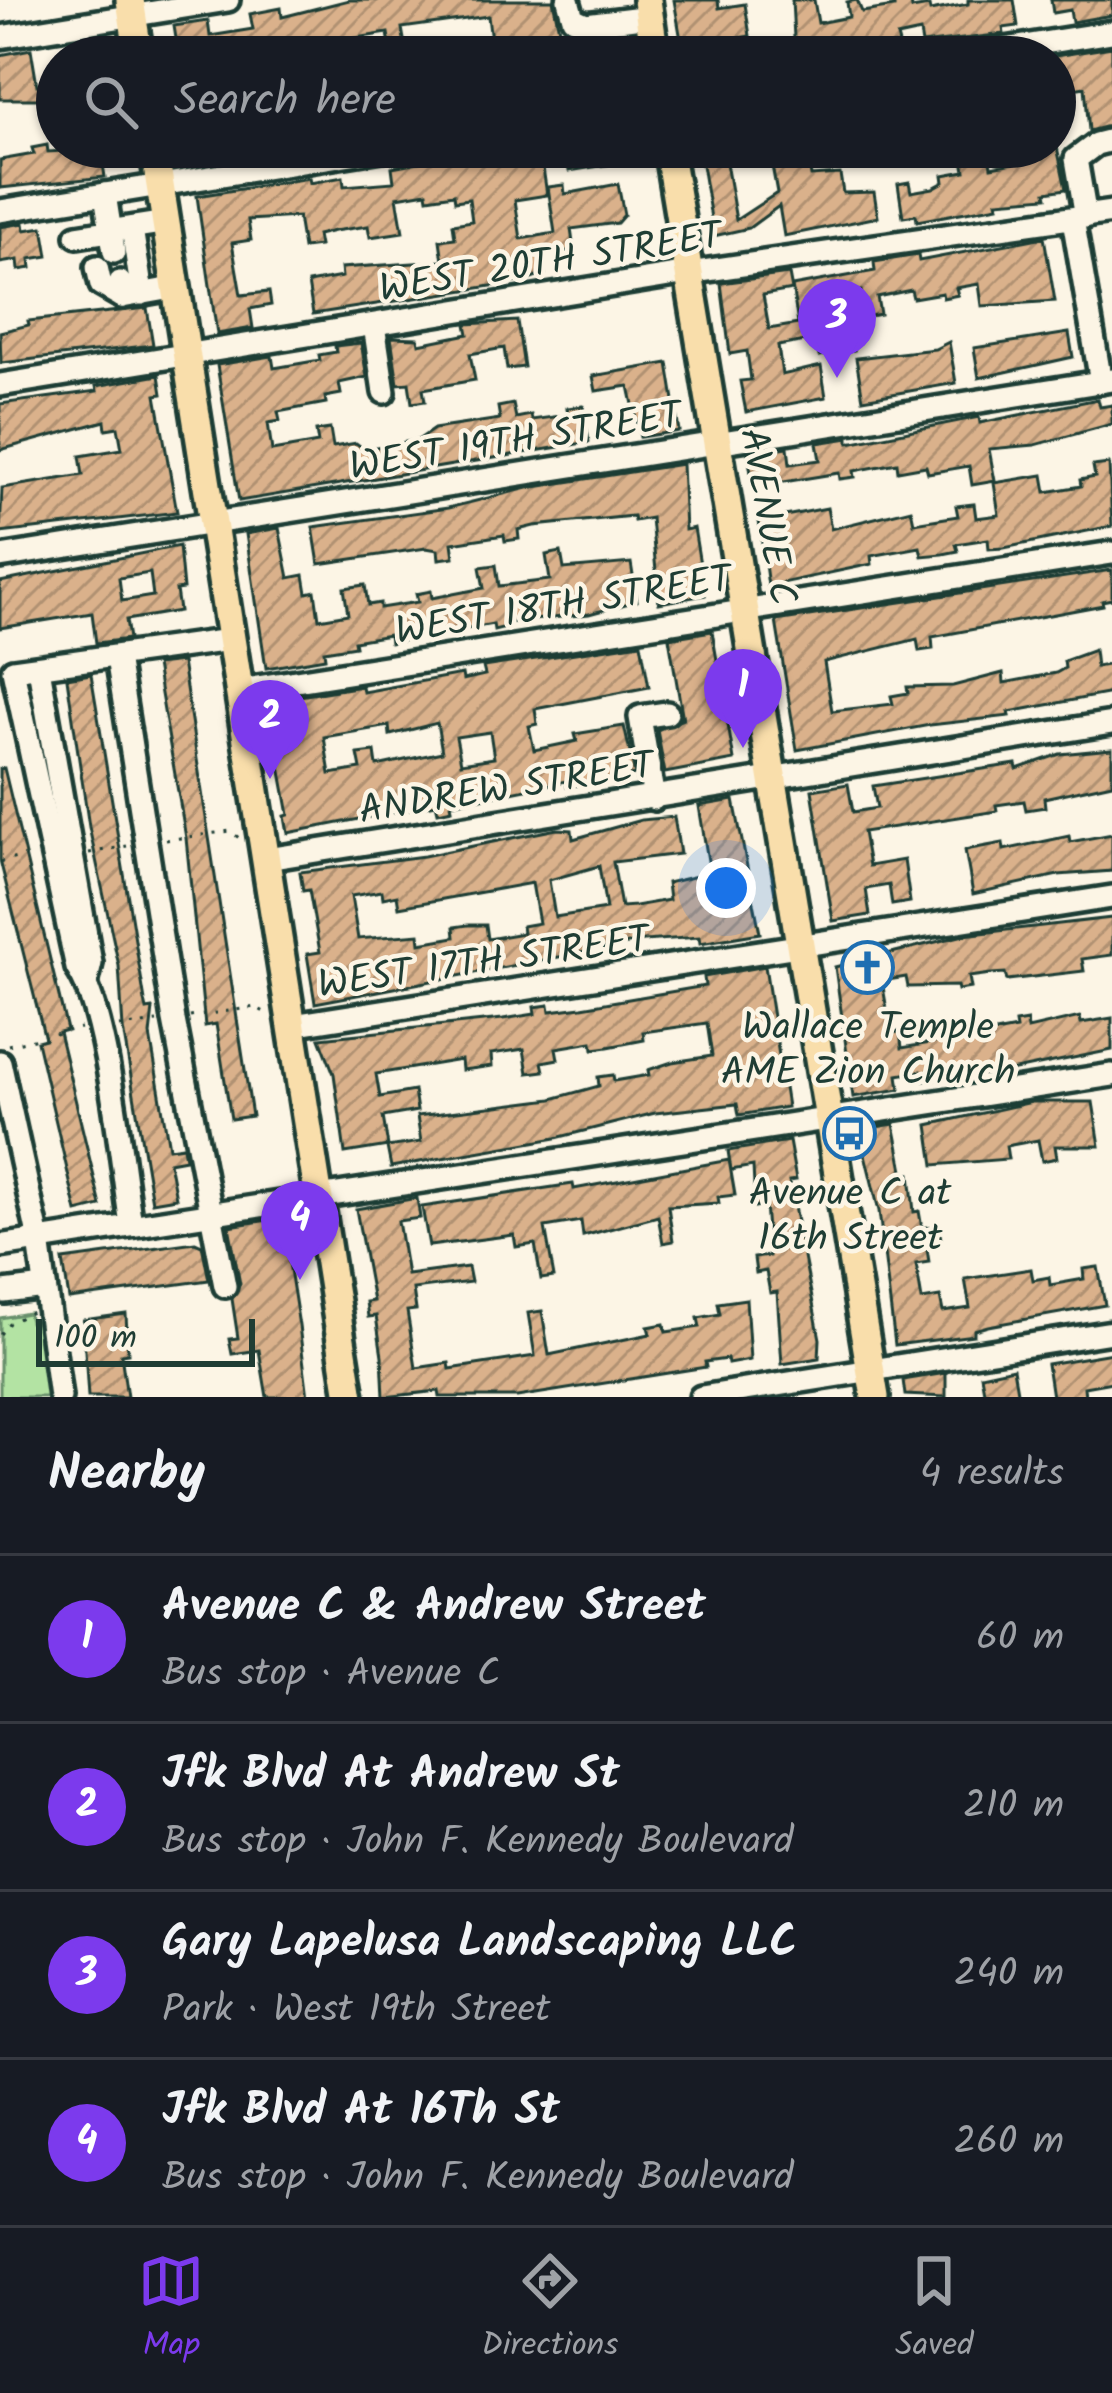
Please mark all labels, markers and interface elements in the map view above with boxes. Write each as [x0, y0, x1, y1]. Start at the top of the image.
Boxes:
search box [36, 36, 1076, 168]
text: Search here [174, 66, 396, 138]
icon: search [78, 69, 144, 135]
street label: WEST 20TH STREET [375, 206, 730, 322]
pin: 3 [798, 279, 876, 378]
street label: WEST 19TH STREET [345, 386, 689, 500]
street label: AVENUE C [720, 423, 812, 610]
street label: WEST 18TH STREET [391, 549, 739, 664]
pin: 1 [704, 649, 782, 748]
pin: 2 [231, 680, 309, 779]
street label: ANDREW STREET [355, 736, 662, 844]
your location [696, 858, 756, 918]
street label: WEST 17TH STREET [314, 910, 656, 1018]
church icon: Wallace Temple AME Zion Church [840, 940, 896, 996]
place label: Wallace Temple AME Zion Church [721, 998, 1015, 1105]
bus stop icon: Avenue C at 16th Street [822, 1106, 878, 1162]
place label: Avenue C at 16th Street [749, 1164, 952, 1271]
pin: 4 [261, 1181, 339, 1280]
scale bar [36, 1313, 255, 1366]
text: 100 m [54, 1313, 137, 1366]
text: Nearby [48, 1435, 205, 1516]
text: 4 results [920, 1444, 1064, 1506]
text: Avenue C & Andrew Street [162, 1572, 706, 1644]
text: 1 [81, 1608, 93, 1670]
text: 60 m [976, 1608, 1064, 1670]
text: Bus stop · Avenue C [162, 1644, 500, 1706]
text: Jfk Blvd At Andrew St [162, 1740, 620, 1812]
text: 2 [76, 1776, 98, 1838]
text: 210 m [963, 1776, 1064, 1838]
text: Bus stop · John F. Kennedy Boulevard [162, 1812, 794, 1874]
text: Gary Lapelusa Landscaping LLC [162, 1908, 797, 1980]
text: 3 [76, 1944, 98, 2006]
text: 240 m [954, 1944, 1064, 2006]
text: Park · West 19th Street [162, 1980, 550, 2042]
text: Jfk Blvd At 16Th St [162, 2076, 560, 2148]
text: 4 [76, 2112, 98, 2174]
text: 260 m [953, 2112, 1064, 2174]
text: Bus stop · John F. Kennedy Boulevard [162, 2148, 794, 2210]
tab: Map [138, 2248, 204, 2373]
tab: Directions [481, 2248, 618, 2373]
tab: Saved [895, 2248, 974, 2373]

